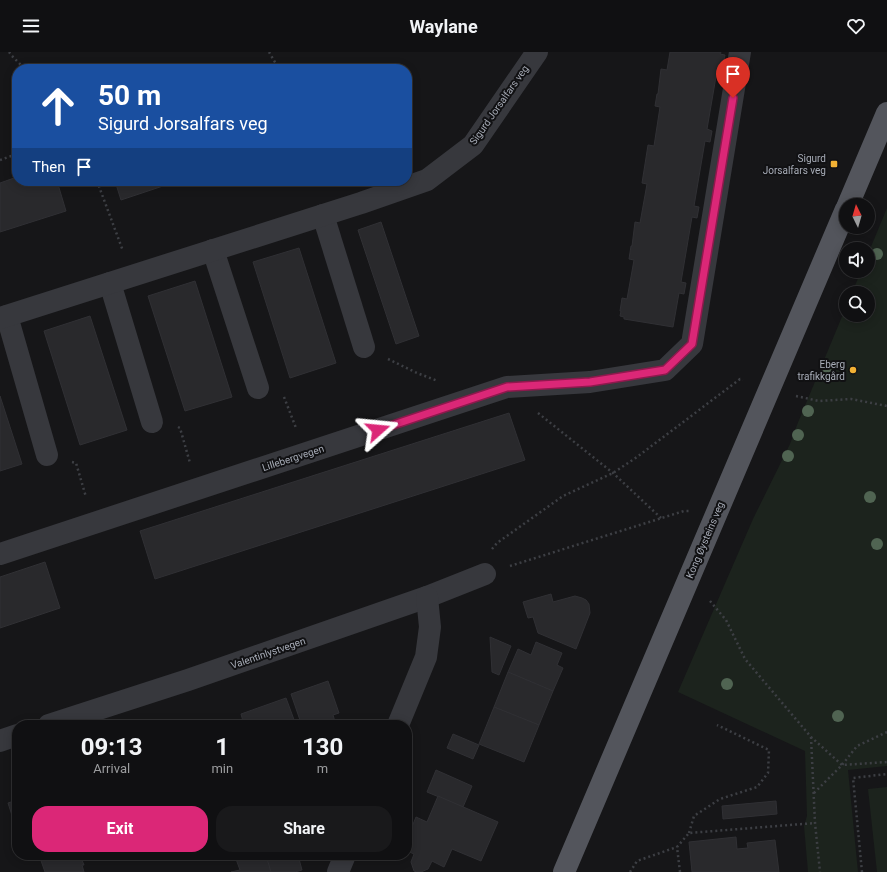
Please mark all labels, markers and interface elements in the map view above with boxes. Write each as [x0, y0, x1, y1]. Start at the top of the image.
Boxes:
icon: menu [20, 15, 42, 37]
icon: heart [845, 15, 867, 37]
text: Waylane [409, 16, 478, 37]
pin [716, 57, 750, 98]
street label: Sigurd Jorsalfars veg [467, 63, 531, 147]
icon: arrive [722, 63, 744, 85]
text: 50 m [98, 79, 161, 112]
icon: ahead [32, 80, 84, 132]
text: Sigurd Jorsalfars veg [98, 113, 268, 134]
place label: Sigurd Jorsalfars veg [763, 153, 826, 176]
icon: arrive [73, 156, 95, 178]
text: Then [32, 158, 65, 176]
marker: Sigurd Jorsalfars veg [829, 159, 839, 169]
north arrow [839, 198, 875, 234]
map controls [839, 198, 875, 322]
button: sound [839, 242, 875, 278]
button: search [839, 286, 875, 322]
place label: Eberg trafikkgård [798, 359, 845, 382]
marker: Eberg trafikkgård [848, 365, 858, 375]
position arrow [357, 409, 399, 451]
street label: Lillebergvegen [261, 443, 325, 473]
street label: Kong Øysteins veg [684, 500, 726, 580]
street label: Valentinlystvegen [229, 635, 307, 671]
text: 09:13 [81, 733, 143, 761]
text: 1 [215, 733, 229, 761]
text: 130 [302, 733, 343, 761]
text: Arrival [93, 761, 130, 776]
text: min [211, 761, 233, 776]
text: m [317, 761, 328, 776]
button: Exit [32, 806, 208, 852]
button: Share [216, 806, 392, 852]

